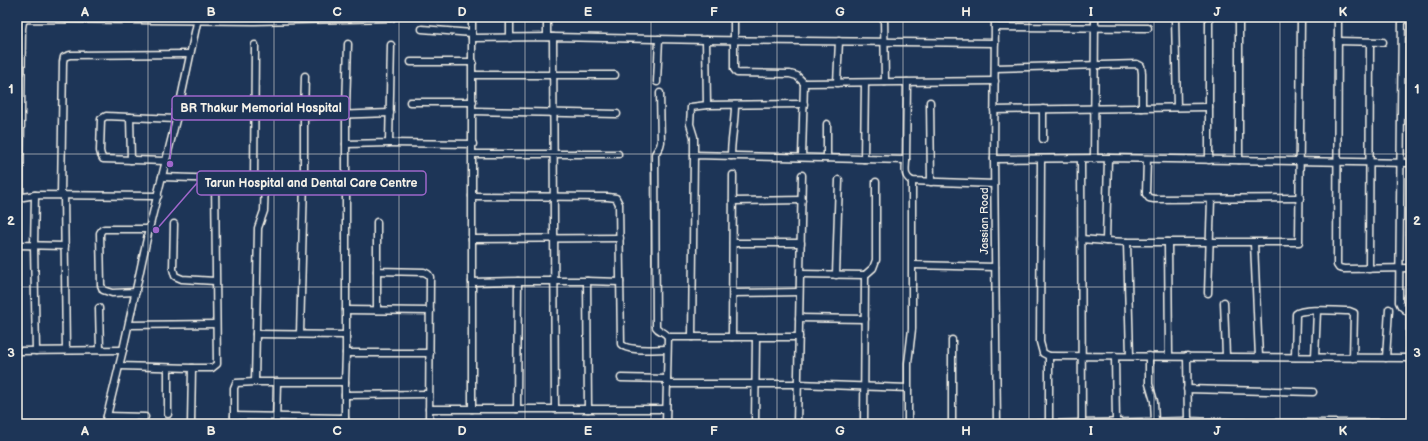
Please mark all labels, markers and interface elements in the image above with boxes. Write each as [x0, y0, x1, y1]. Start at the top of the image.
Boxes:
text: A [80, 4, 89, 20]
text: B [206, 4, 216, 20]
text: C [332, 4, 342, 20]
text: D [457, 4, 467, 20]
text: E [584, 4, 593, 20]
text: F [710, 4, 718, 20]
text: G [835, 4, 845, 20]
text: H [961, 4, 971, 20]
text: I [1089, 4, 1093, 20]
text: J [1213, 4, 1221, 20]
text: K [1339, 4, 1348, 20]
text: 1 [8, 81, 14, 97]
text: 1 [1414, 81, 1420, 97]
callout: BR Thakur Memorial Hospital [172, 96, 349, 120]
text: BR Thakur Memorial Hospital [180, 101, 342, 116]
callout: Tarun Hospital and Dental Care Centre [197, 171, 426, 195]
text: Tarun Hospital and Dental Care Centre [205, 176, 417, 191]
street label: Jassian Road [978, 187, 991, 255]
text: 2 [7, 213, 15, 229]
text: 2 [1413, 213, 1421, 229]
text: 3 [7, 345, 15, 361]
text: 3 [1413, 345, 1421, 361]
text: A [80, 423, 89, 439]
text: B [206, 423, 216, 439]
text: C [332, 423, 342, 439]
text: D [457, 423, 467, 439]
text: E [584, 423, 593, 439]
text: F [710, 423, 718, 439]
text: G [835, 423, 845, 439]
text: H [961, 423, 971, 439]
text: I [1089, 423, 1093, 439]
text: J [1213, 423, 1221, 439]
text: K [1339, 423, 1348, 439]

